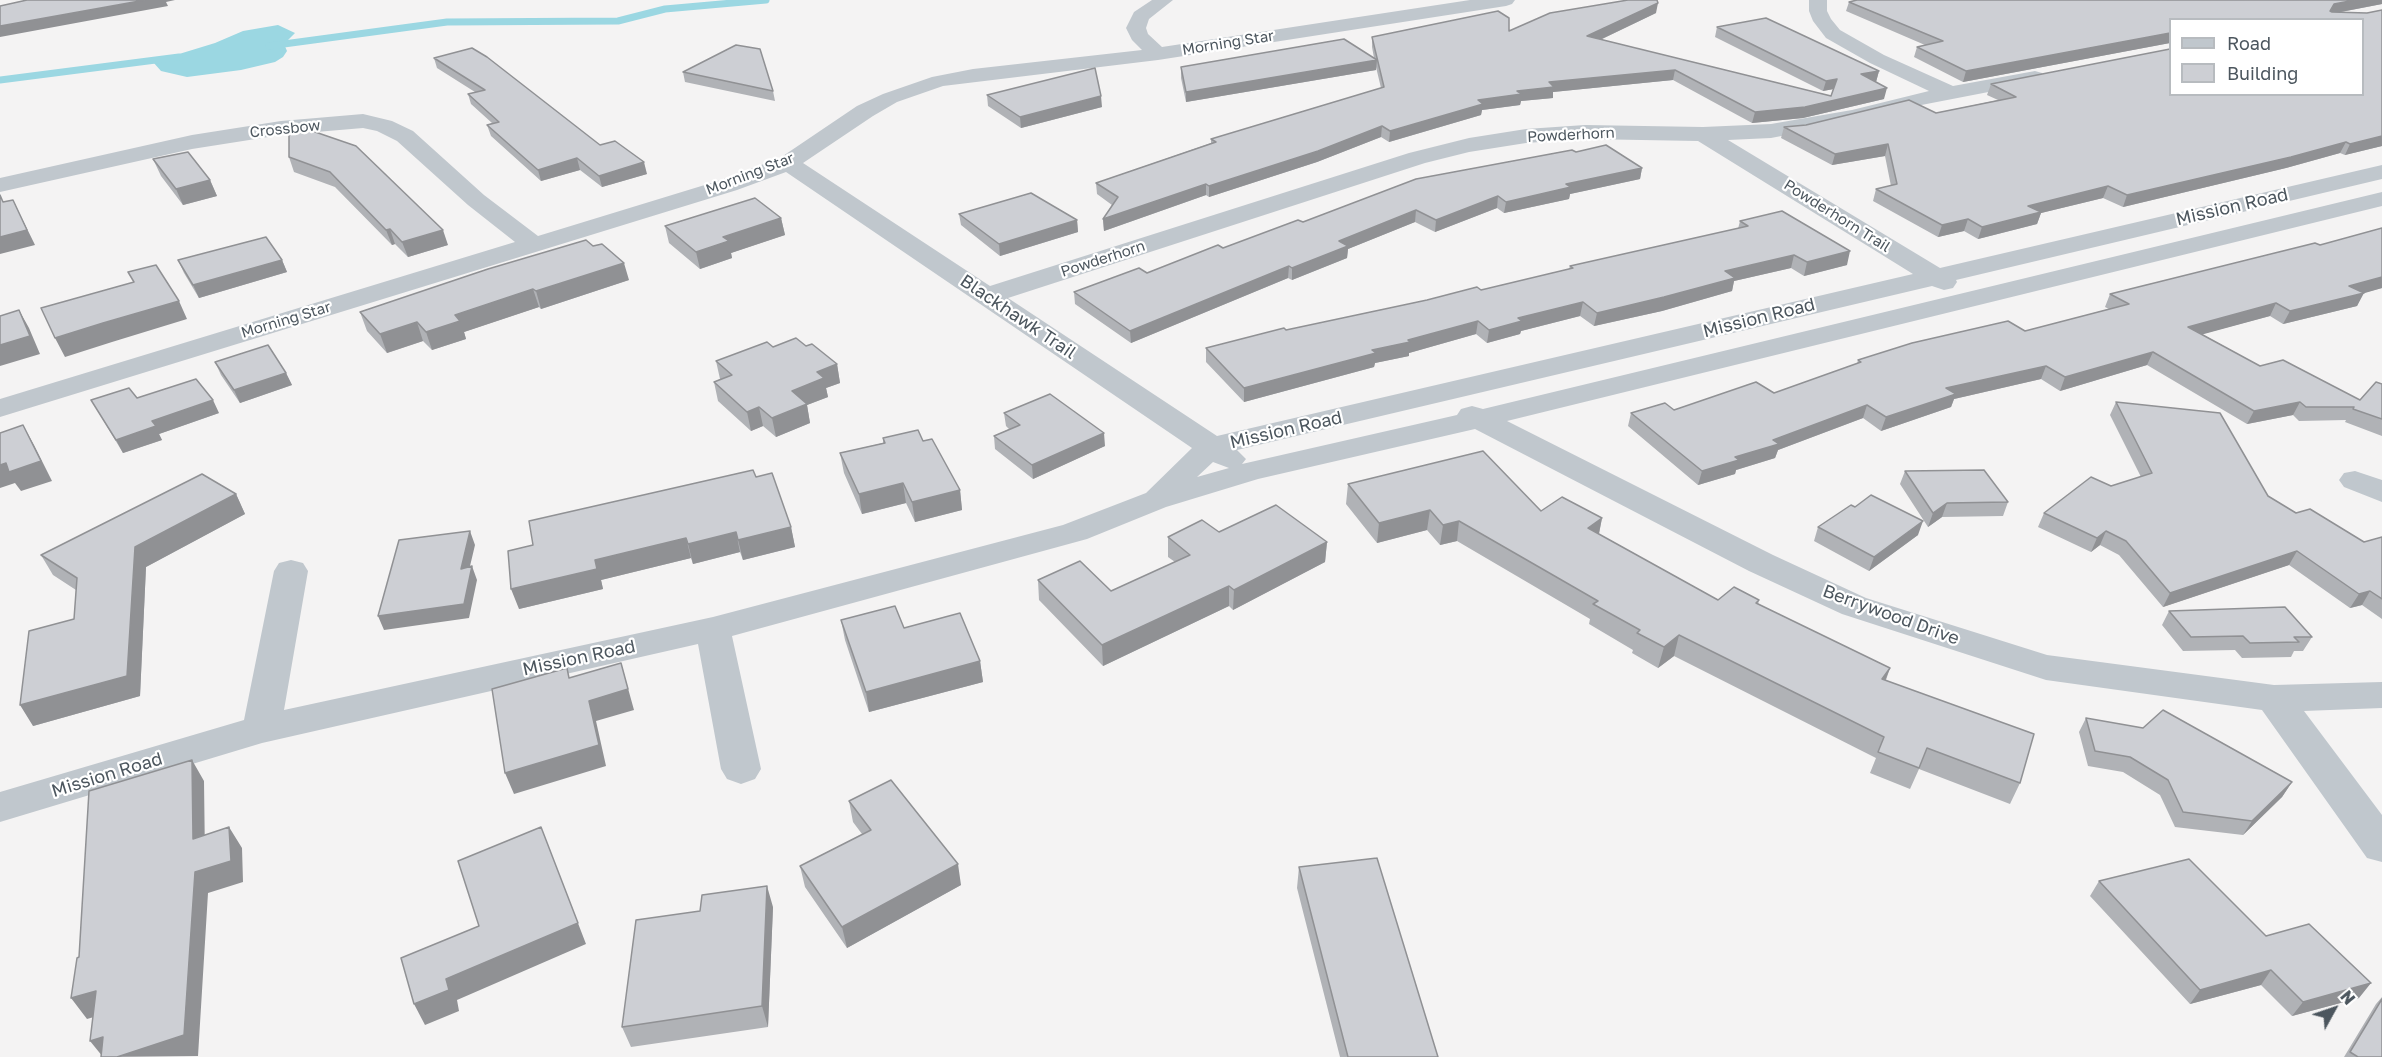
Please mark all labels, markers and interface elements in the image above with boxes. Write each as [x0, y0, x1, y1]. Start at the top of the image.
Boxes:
legend [2169, 18, 2364, 96]
street label: Morning Star [1181, 27, 1275, 59]
text: Road [2227, 32, 2271, 54]
text: Building [2227, 62, 2298, 84]
street label: Crossbow [249, 116, 321, 142]
street label: Powderhorn [1527, 124, 1615, 146]
street label: Morning Star [703, 149, 797, 199]
street label: Powderhorn Trail [1780, 176, 1894, 256]
street label: Mission Road [2174, 184, 2290, 230]
street label: Powderhorn [1059, 237, 1147, 281]
street label: Blackhawk Trail [956, 270, 1080, 364]
street label: Mission Road [1701, 294, 1817, 342]
street label: Morning Star [239, 298, 333, 342]
street label: Mission Road [1228, 407, 1344, 453]
street label: Berrywood Drive [1820, 580, 1962, 650]
street label: Mission Road [521, 636, 637, 680]
street label: Mission Road [49, 748, 165, 802]
north arrow [2304, 979, 2364, 1039]
text: N [2336, 986, 2359, 1009]

